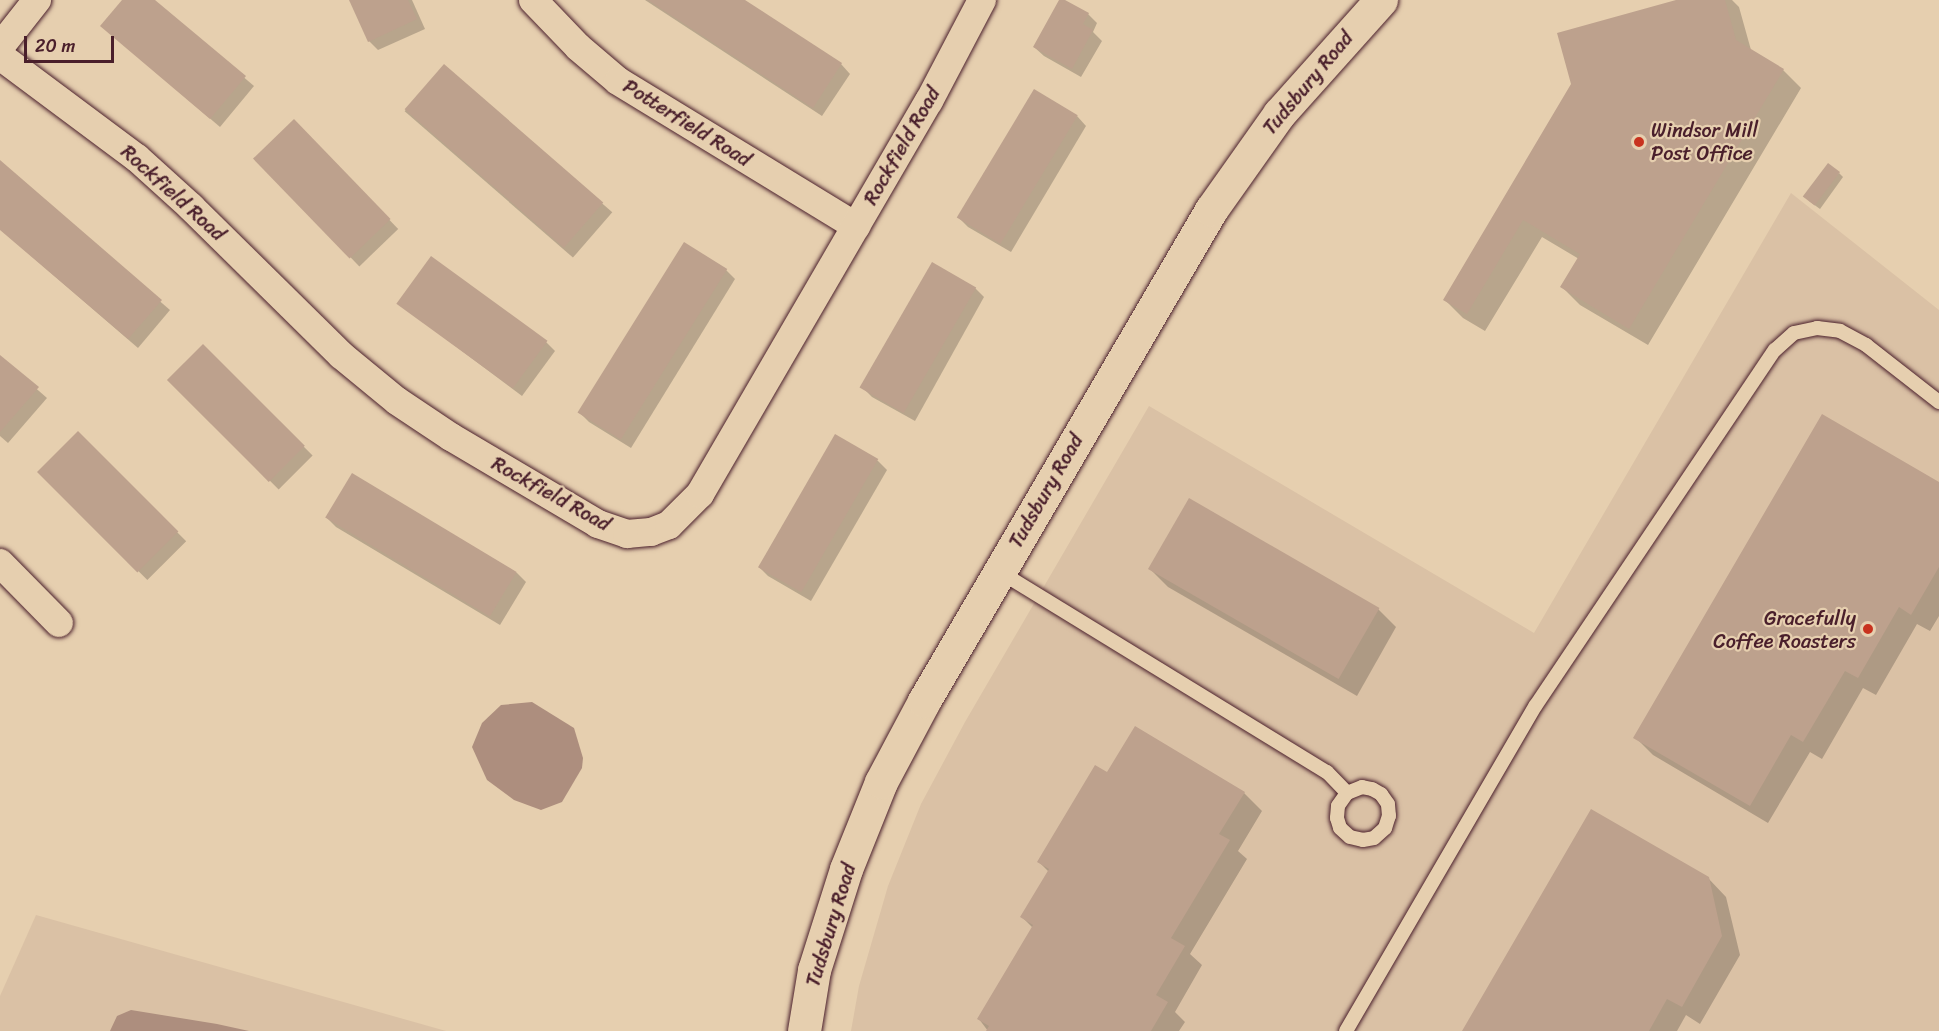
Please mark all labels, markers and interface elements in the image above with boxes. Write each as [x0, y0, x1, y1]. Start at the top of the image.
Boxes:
scale bar [27, 24, 117, 62]
street label: Tudsbury Road [1258, 26, 1358, 140]
text: 20 m [35, 30, 75, 62]
street label: Potterfield Road [619, 74, 755, 172]
street label: Rockfield Road [859, 83, 945, 209]
place label: Windsor Mill Post Office [1651, 118, 1758, 165]
marker: Windsor Mill Post Office [1632, 135, 1646, 149]
street label: Rockfield Road [116, 140, 230, 246]
street label: Tudsbury Road [1004, 430, 1088, 552]
street label: Rockfield Road [487, 451, 615, 537]
place label: Gracefully Coffee Roasters [1713, 606, 1856, 653]
marker: Gracefully Coffee Roasters [1861, 622, 1875, 636]
street label: Tudsbury Road [801, 860, 861, 990]

